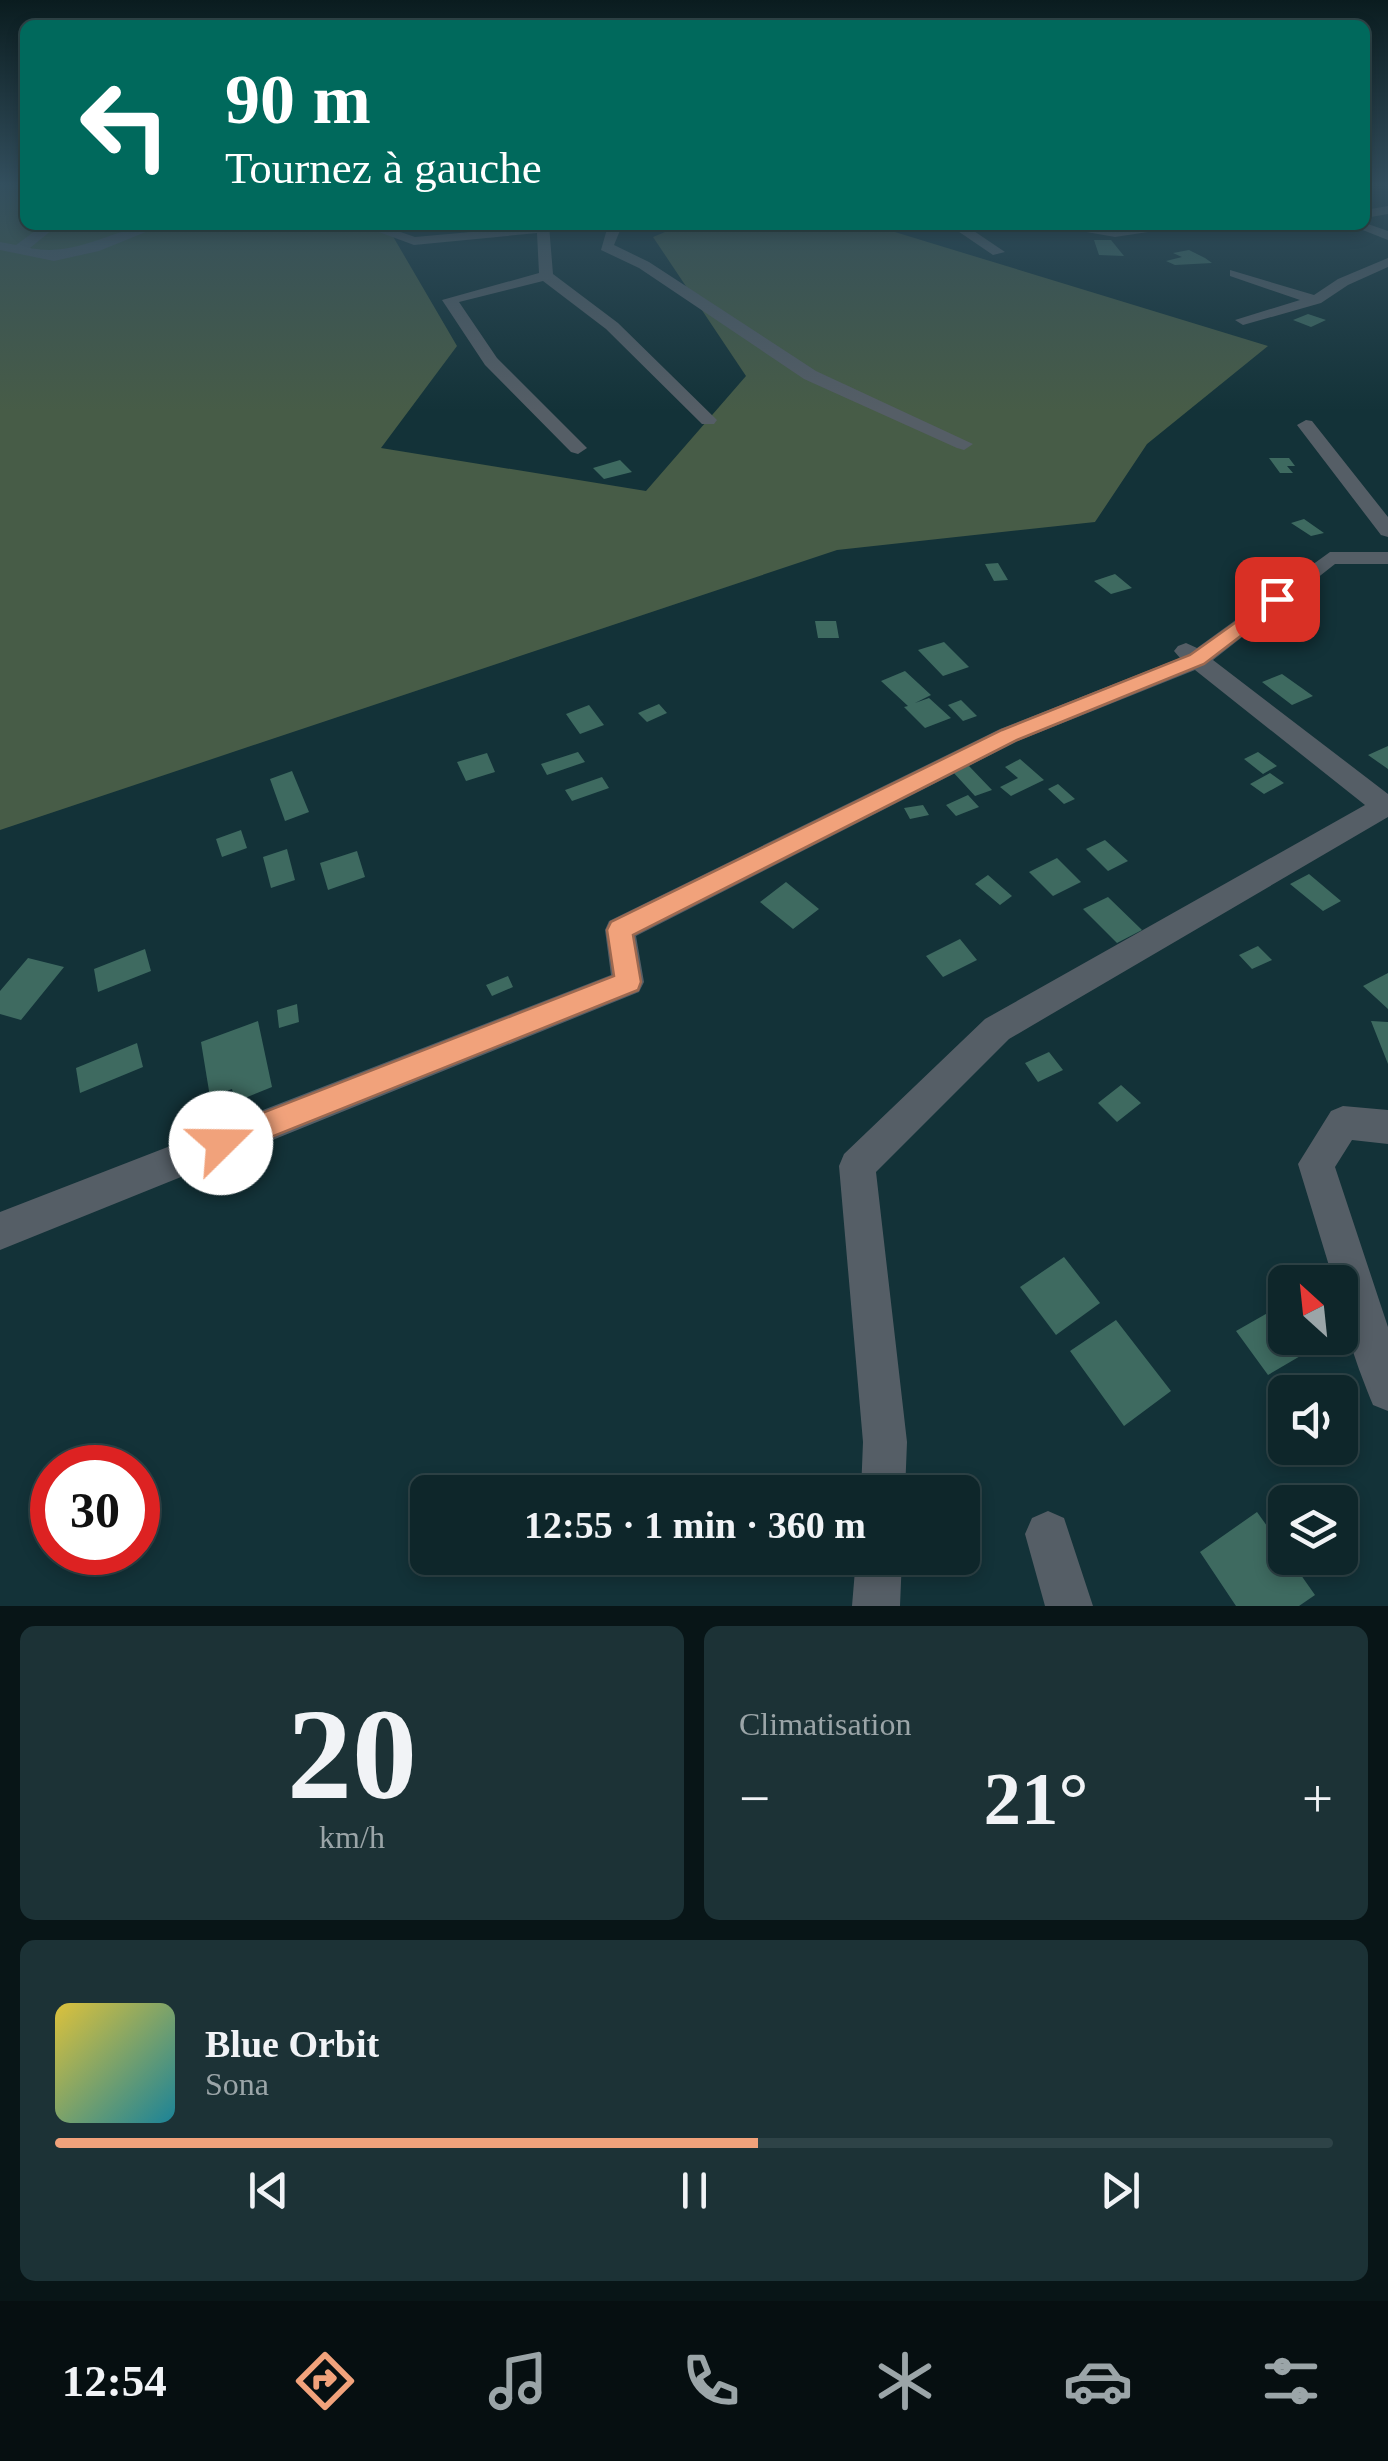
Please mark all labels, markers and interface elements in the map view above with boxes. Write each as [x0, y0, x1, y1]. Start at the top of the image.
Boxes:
icon: left [60, 60, 190, 190]
text: 90 m [225, 61, 371, 138]
text: Tournez à gauche [225, 143, 542, 193]
pin [1235, 557, 1320, 642]
icon: arrive [1250, 572, 1305, 627]
position arrow [169, 1091, 273, 1195]
north arrow [1268, 1265, 1358, 1355]
map controls [1268, 1265, 1358, 1575]
button: sound [1268, 1375, 1358, 1465]
speed limit sign: 30 [30, 1445, 160, 1575]
button: layers [1268, 1485, 1358, 1575]
text: 12:55 · 1 min · 360 m [524, 1504, 866, 1546]
text: 20 [287, 1682, 417, 1826]
text: Climatisation [739, 1706, 911, 1742]
text: 21° [984, 1757, 1089, 1840]
text: − [739, 1768, 770, 1829]
text: + [1302, 1768, 1333, 1829]
text: km/h [319, 1819, 385, 1855]
text: Blue Orbit [205, 2023, 379, 2065]
text: Sona [205, 2066, 269, 2102]
icon: previous [241, 2163, 296, 2218]
icon: pause [667, 2163, 722, 2218]
icon: next [1093, 2163, 1148, 2218]
icon: directions [290, 2346, 360, 2416]
icon: music [483, 2346, 553, 2416]
icon: phone [676, 2346, 746, 2416]
icon: climate [870, 2346, 940, 2416]
icon: car [1063, 2346, 1133, 2416]
icon: filters [1256, 2346, 1326, 2416]
text: 12:54 [62, 2356, 167, 2406]

